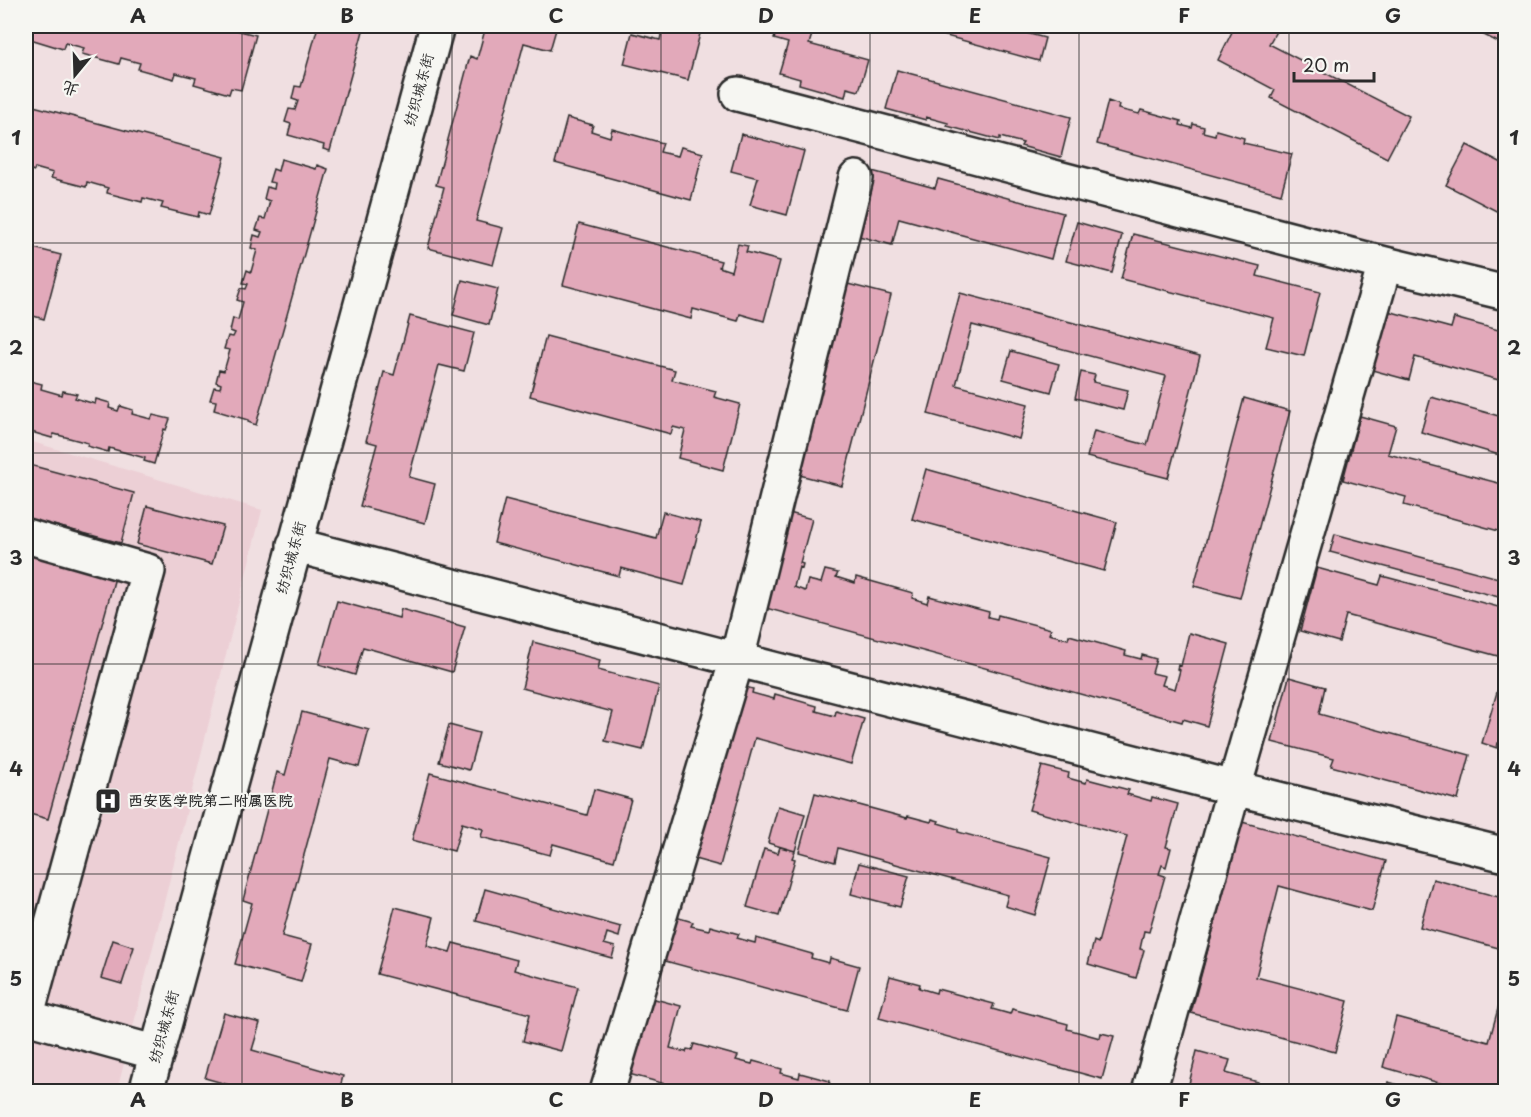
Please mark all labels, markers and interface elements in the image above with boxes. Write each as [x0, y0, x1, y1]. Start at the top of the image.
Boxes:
text: A [130, 0, 146, 30]
text: B [340, 0, 354, 30]
text: C [548, 0, 564, 30]
text: D [758, 0, 774, 30]
text: E [969, 0, 981, 30]
text: F [1178, 0, 1190, 30]
text: G [1385, 0, 1401, 30]
north arrow [45, 45, 105, 105]
scale bar [1294, 45, 1374, 83]
street label: 纺织城东街 [397, 50, 438, 129]
text: 20 m [1303, 51, 1349, 78]
text: 北 [58, 76, 81, 104]
text: 1 [11, 122, 21, 152]
text: 1 [1509, 122, 1519, 152]
text: 2 [9, 332, 23, 362]
text: 2 [1507, 332, 1521, 362]
street label: 纺织城东街 [269, 518, 310, 597]
text: 3 [9, 542, 23, 572]
text: 3 [1507, 542, 1521, 572]
text: 4 [9, 753, 23, 783]
text: 4 [1507, 753, 1521, 783]
hospital icon: 西安医学院第二附属医院 [93, 786, 123, 816]
place label: 西安医学院第二附属医院 [128, 788, 293, 811]
text: 5 [10, 963, 22, 993]
text: 5 [1508, 963, 1520, 993]
street label: 纺织城东街 [142, 987, 183, 1066]
text: A [130, 1084, 146, 1114]
text: B [340, 1084, 354, 1114]
text: C [548, 1084, 564, 1114]
text: D [758, 1084, 774, 1114]
text: E [969, 1084, 981, 1114]
text: F [1178, 1084, 1190, 1114]
text: G [1385, 1084, 1401, 1114]

